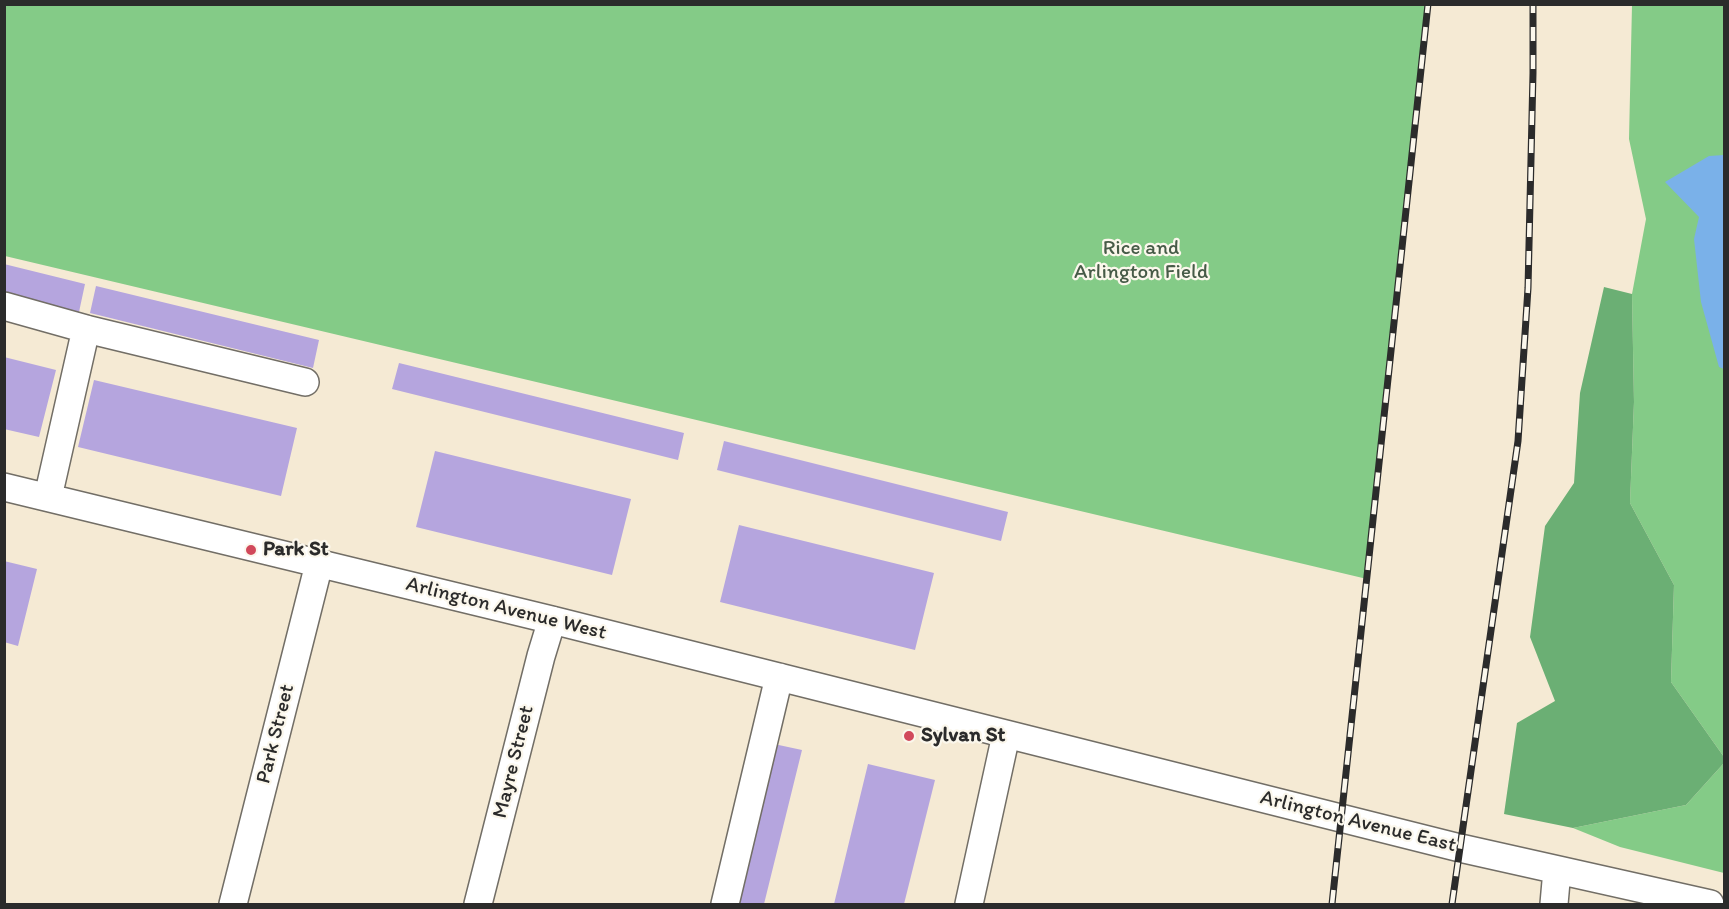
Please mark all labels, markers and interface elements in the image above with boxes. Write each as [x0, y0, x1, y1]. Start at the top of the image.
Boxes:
park label: Rice and Arlington Field [1074, 236, 1208, 286]
place label: Park St [263, 537, 329, 563]
marker: Park St [244, 543, 258, 557]
street label: Arlington Avenue West [403, 572, 609, 646]
street label: Park Street [251, 682, 301, 786]
street label: Mayre Street [488, 703, 540, 821]
place label: Sylvan St [921, 723, 1005, 749]
marker: Sylvan St [902, 729, 916, 743]
street label: Arlington Avenue East [1257, 785, 1459, 859]

